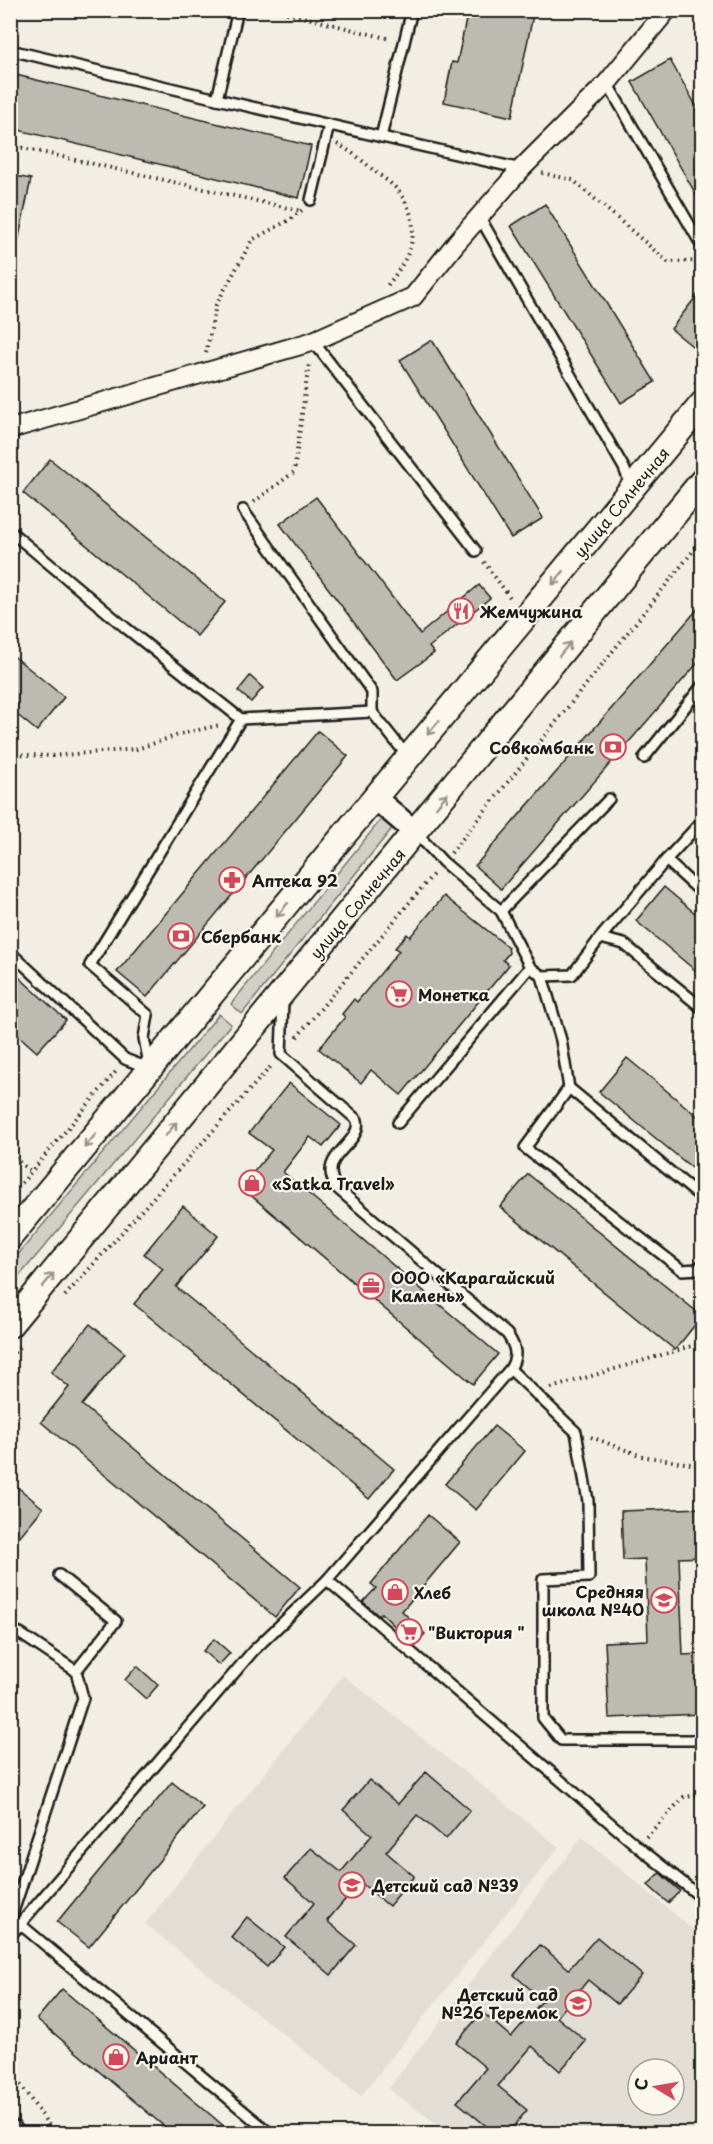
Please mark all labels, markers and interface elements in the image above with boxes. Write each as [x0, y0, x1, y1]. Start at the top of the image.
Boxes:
street label: улица Солнечная [568, 442, 674, 562]
one-way arrow [551, 570, 565, 585]
restaurant icon: Жемчужина [446, 596, 476, 626]
place label: Жемчужина [479, 599, 583, 623]
one-way arrow [559, 641, 572, 657]
one-way arrow [427, 720, 440, 736]
bank icon: Совкомбанк [598, 732, 628, 762]
place label: Совкомбанк [489, 735, 595, 759]
one-way arrow [435, 792, 448, 808]
street label: улица Солнечная [304, 843, 410, 963]
pharmacy icon: Аптека 92 [217, 865, 247, 895]
place label: Аптека 92 [252, 868, 338, 892]
one-way arrow [275, 902, 289, 917]
bank icon: Сбербанк [166, 921, 196, 951]
place label: Сбербанк [201, 924, 282, 948]
supermarket icon: Монетка [384, 979, 414, 1009]
place label: Монетка [418, 982, 490, 1006]
one-way arrow [165, 1121, 178, 1137]
one-way arrow [84, 1133, 97, 1149]
shop icon: «Satka Travel» [237, 1168, 267, 1198]
place label: «Satka Travel» [272, 1171, 395, 1195]
place label: ООО «Карагайский Камень» [391, 1265, 555, 1307]
office icon: ООО «Карагайский Камень» [356, 1271, 386, 1301]
one-way arrow [41, 1272, 54, 1288]
shop icon: Хлеб [380, 1577, 410, 1607]
place label: Средняя школа №40 [542, 1579, 644, 1621]
place label: Хлеб [414, 1580, 451, 1604]
school or university icon: Средняя школа №40 [649, 1585, 679, 1615]
supermarket icon: "Виктория " [394, 1617, 424, 1647]
place label: "Виктория " [428, 1620, 525, 1644]
school or university icon: Детский сад №39 [337, 1870, 367, 1900]
place label: Детский сад №39 [371, 1873, 518, 1897]
place label: Детский сад №26 Теремок [441, 1982, 559, 2024]
school or university icon: Детский сад №26 Теремок [563, 1988, 593, 2018]
shop icon: Ариант [101, 2042, 131, 2072]
place label: Ариант [136, 2045, 199, 2069]
north arrow [626, 2057, 686, 2117]
text: С [627, 2076, 653, 2092]

